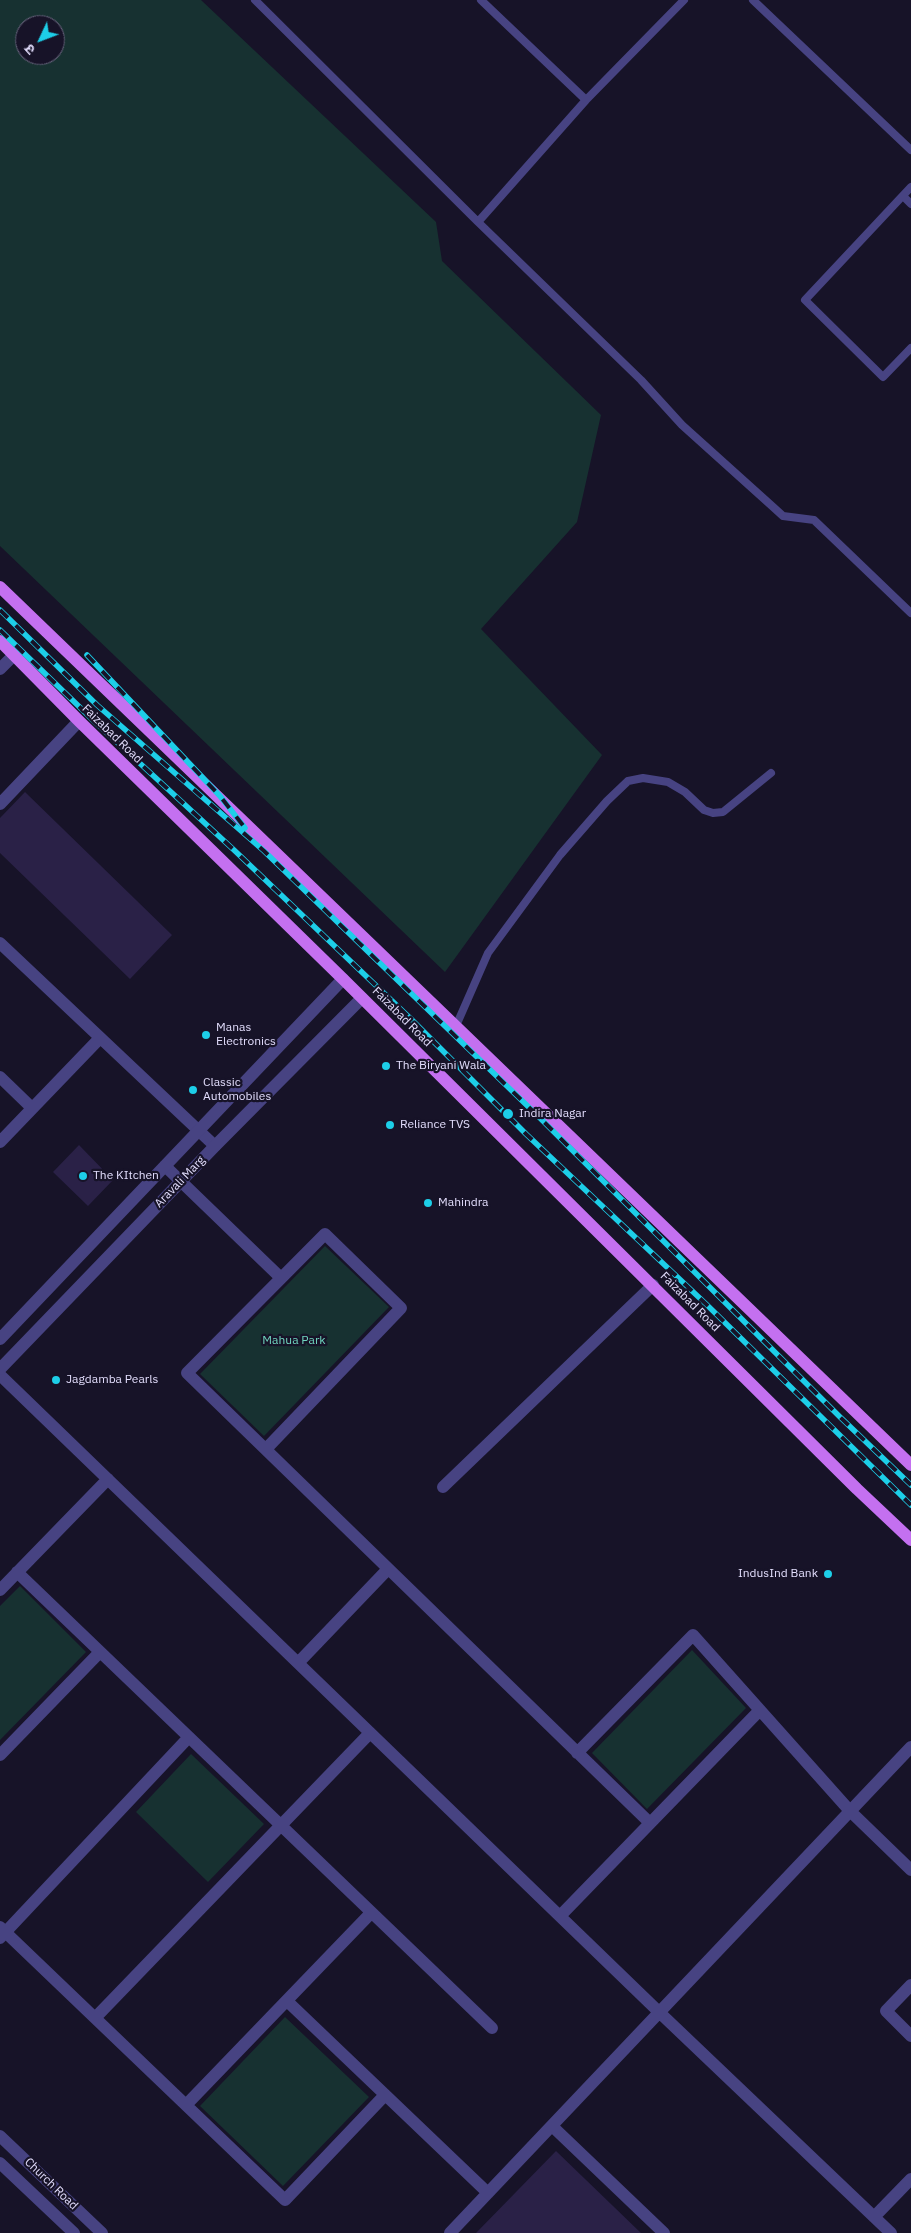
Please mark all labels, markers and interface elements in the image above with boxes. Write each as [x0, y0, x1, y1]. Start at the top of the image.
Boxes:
north arrow [15, 15, 65, 65]
text: उ [20, 40, 39, 59]
street label: Faizabad Road [79, 702, 145, 766]
street label: Faizabad Road [369, 984, 435, 1050]
place label: Manas Electronics [216, 1021, 276, 1049]
marker: Manas Electronics [200, 1029, 212, 1041]
place label: The Biryani Wala [396, 1059, 486, 1073]
marker: The Biryani Wala [380, 1060, 392, 1072]
place label: Classic Automobiles [203, 1076, 271, 1104]
marker: Classic Automobiles [187, 1084, 199, 1096]
marker: Indira Nagar [501, 1107, 515, 1121]
place label: Indira Nagar [519, 1107, 586, 1121]
place label: Reliance TVS [400, 1118, 470, 1132]
marker: Reliance TVS [384, 1119, 396, 1131]
street label: Aravali Marg [152, 1153, 208, 1211]
place label: The KItchen [93, 1169, 159, 1183]
marker: The KItchen [77, 1170, 89, 1182]
place label: Mahindra [438, 1196, 489, 1210]
marker: Mahindra [422, 1197, 434, 1209]
street label: Faizabad Road [657, 1269, 723, 1335]
park label: Mahua Park [262, 1334, 326, 1348]
place label: Jagdamba Pearls [66, 1373, 158, 1387]
marker: Jagdamba Pearls [50, 1374, 62, 1386]
place label: IndusInd Bank [738, 1567, 818, 1581]
marker: IndusInd Bank [822, 1568, 834, 1580]
street label: Church Road [21, 2155, 81, 2213]

